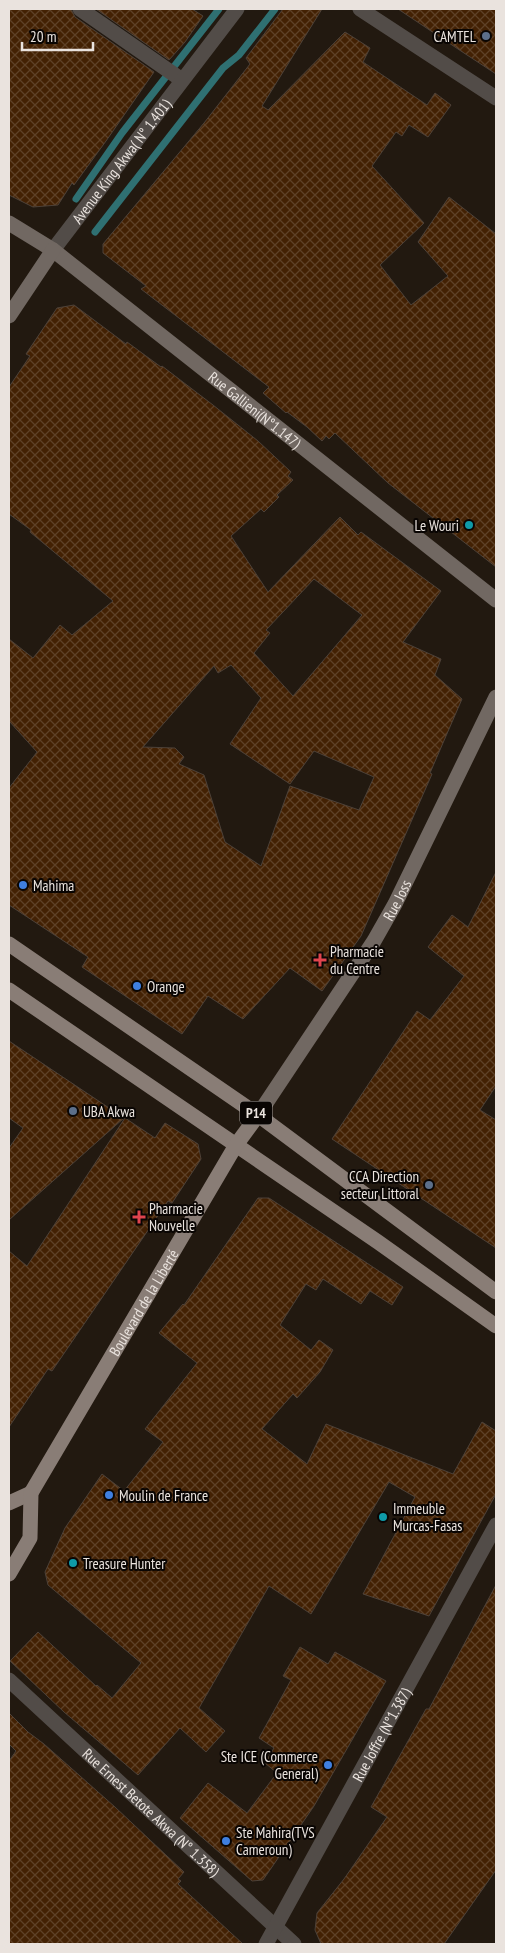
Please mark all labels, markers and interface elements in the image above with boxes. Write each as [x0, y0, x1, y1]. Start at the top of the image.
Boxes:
scale bar [22, 20, 94, 52]
text: 20 m [30, 27, 56, 46]
place label: CAMTEL [433, 27, 477, 46]
marker: CAMTEL [480, 30, 492, 42]
street label: Avenue King Akwa( N° 1.401) [67, 94, 175, 227]
street label: Rue Gallieni(N°1.147) [205, 367, 305, 452]
place label: Le Wouri [414, 516, 459, 535]
marker: Le Wouri [463, 519, 475, 531]
place label: Mahima [33, 876, 74, 895]
street label: Rue Joss [378, 876, 415, 924]
marker: Mahima [17, 879, 29, 891]
place label: Pharmacie du Centre [330, 942, 384, 978]
marker: Pharmacie du Centre [314, 954, 326, 966]
place label: Orange [147, 977, 185, 996]
marker: Orange [131, 980, 143, 992]
place label: UBA Akwa [83, 1102, 135, 1121]
road number: P14 [240, 1102, 272, 1124]
marker: UBA Akwa [67, 1105, 79, 1117]
place label: CCA Direction secteur Littoral [341, 1167, 419, 1203]
marker: CCA Direction secteur Littoral [423, 1179, 435, 1191]
place label: Pharmacie Nouvelle [149, 1199, 203, 1235]
marker: Pharmacie Nouvelle [133, 1211, 145, 1223]
street label: Boulevard de la Liberté [105, 1245, 182, 1359]
place label: Moulin de France [119, 1486, 208, 1505]
marker: Moulin de France [103, 1489, 115, 1501]
place label: Immeuble Murcas-Fasas [393, 1499, 462, 1535]
marker: Immeuble Murcas-Fasas [377, 1511, 389, 1523]
place label: Treasure Hunter [83, 1554, 166, 1573]
marker: Treasure Hunter [67, 1557, 79, 1569]
street label: Rue Joffre (N°1.387) [348, 1684, 415, 1785]
street label: Rue Ernest Betote Akwa (N° 1.358) [79, 1744, 224, 1880]
place label: Ste ICE (Commerce General) [221, 1747, 318, 1783]
marker: Ste ICE (Commerce General) [322, 1759, 334, 1771]
place label: Ste Mahira(TVS Cameroun) [236, 1823, 315, 1859]
marker: Ste Mahira(TVS Cameroun) [220, 1835, 232, 1847]

